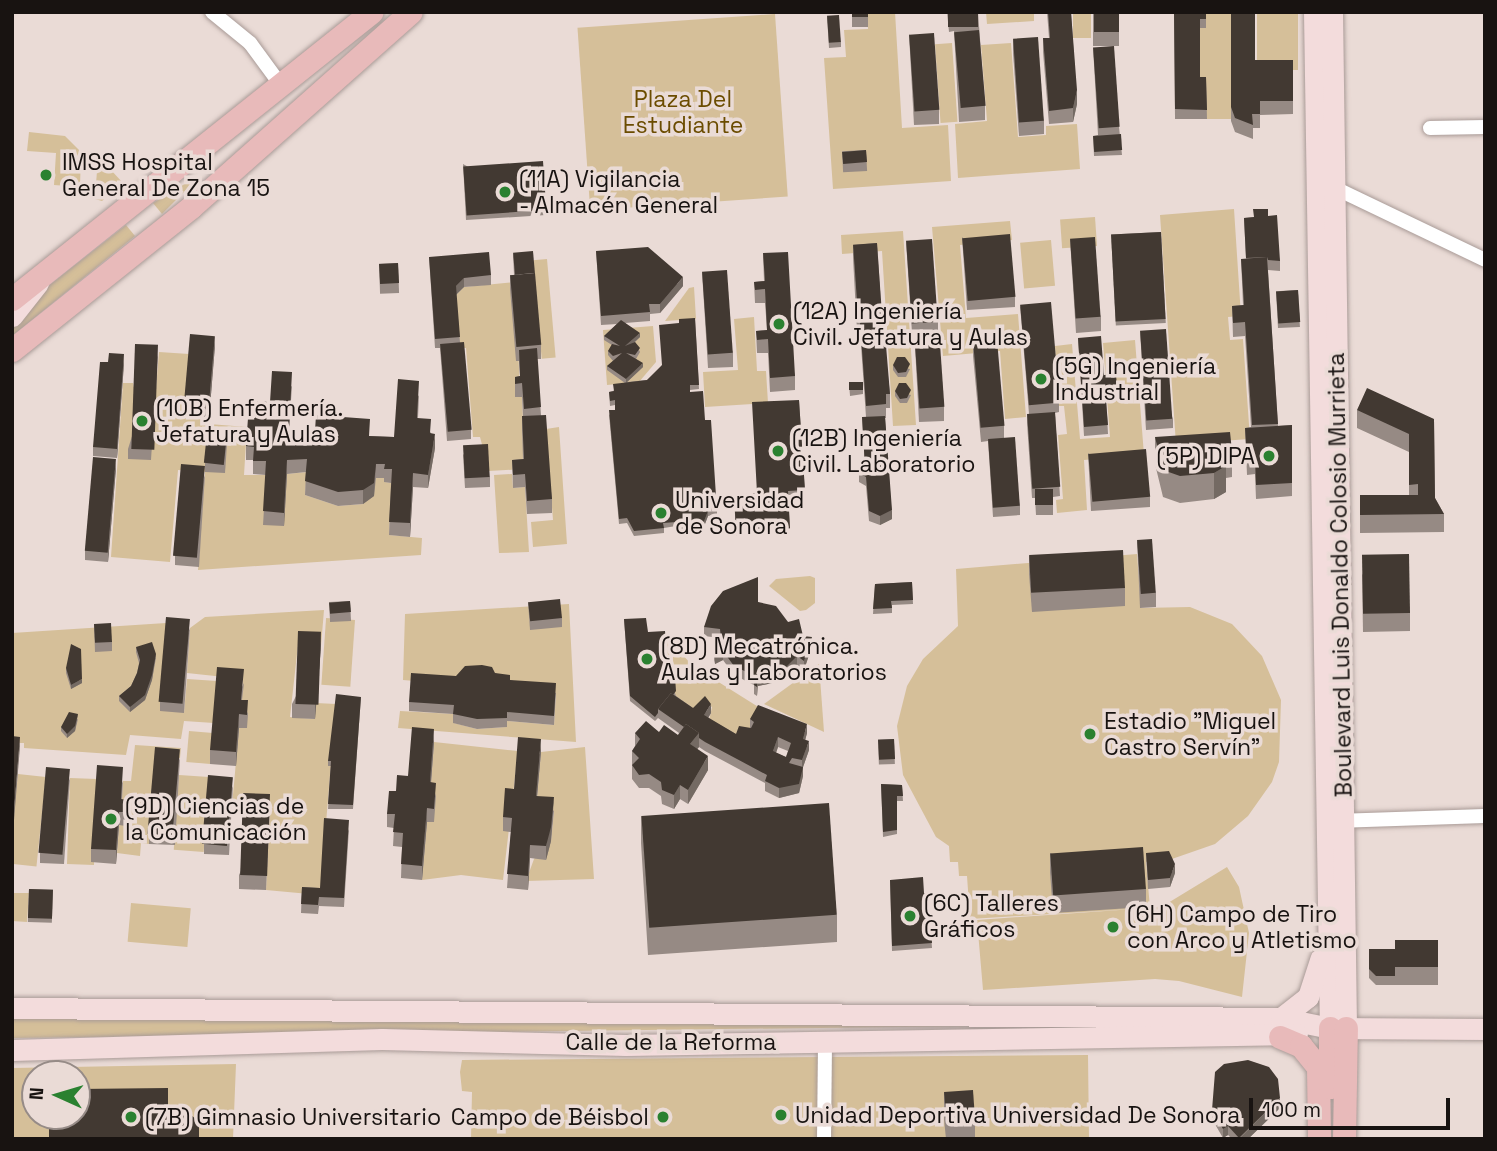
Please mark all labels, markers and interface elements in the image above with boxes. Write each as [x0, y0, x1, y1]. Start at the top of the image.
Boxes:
park label: Plaza Del Estudiante [623, 85, 743, 139]
place label: IMSS Hospital General De Zona 15 [62, 148, 270, 202]
marker: IMSS Hospital General De Zona 15 [36, 165, 56, 185]
place label: (11A) Vigilancia - Almacén General [519, 165, 719, 219]
marker: (11A) Vigilancia - Almacén General [497, 184, 513, 200]
place label: (12A) Ingeniería Civil. Jefatura y Aulas [793, 297, 1029, 351]
marker: (12A) Ingeniería Civil. Jefatura y Aulas [771, 316, 787, 332]
place label: (5G) Ingeniería Industrial [1055, 352, 1216, 406]
street label: Boulevard Luis Donaldo Colosio Murrieta [1322, 352, 1358, 798]
marker: (5G) Ingeniería Industrial [1033, 371, 1049, 387]
place label: (10B) Enfermería. Jefatura y Aulas [156, 394, 343, 448]
marker: (10B) Enfermería. Jefatura y Aulas [134, 413, 150, 429]
place label: (12B) Ingeniería Civil. Laboratorio [792, 424, 976, 478]
place label: (5P) DIPA [1156, 442, 1255, 470]
marker: (12B) Ingeniería Civil. Laboratorio [770, 443, 786, 459]
marker: (5P) DIPA [1261, 448, 1277, 464]
place label: Universidad de Sonora [675, 486, 804, 540]
marker: Universidad de Sonora [653, 505, 669, 521]
place label: (8D) Mecatrónica. Aulas y Laboratorios [661, 632, 887, 686]
marker: (8D) Mecatrónica. Aulas y Laboratorios [639, 651, 655, 667]
place label: Estadio "Miguel Castro Servín" [1104, 707, 1276, 761]
marker: Estadio "Miguel Castro Servín" [1082, 726, 1098, 742]
place label: (9D) Ciencias de la Comunicación [125, 792, 307, 846]
marker: (9D) Ciencias de la Comunicación [103, 811, 119, 827]
place label: (6C) Talleres Gráficos [924, 889, 1060, 943]
place label: (6H) Campo de Tiro con Arco y Atletismo [1127, 900, 1357, 954]
marker: (6C) Talleres Gráficos [902, 908, 918, 924]
marker: (6H) Campo de Tiro con Arco y Atletismo [1105, 919, 1121, 935]
street label: Calle de la Reforma [565, 1028, 777, 1056]
north arrow [21, 1060, 91, 1130]
scale bar [1252, 1084, 1453, 1128]
text: N [24, 1086, 49, 1101]
text: 100 m [1262, 1096, 1321, 1123]
place label: Unidad Deportiva Universidad De Sonora [795, 1101, 1241, 1129]
place label: (7B) Gimnasio Universitario [145, 1103, 441, 1131]
place label: Campo de Béisbol [451, 1103, 649, 1131]
marker: Unidad Deportiva Universidad De Sonora [773, 1107, 789, 1123]
marker: (7B) Gimnasio Universitario [123, 1109, 139, 1125]
marker: Campo de Béisbol [655, 1109, 671, 1125]

